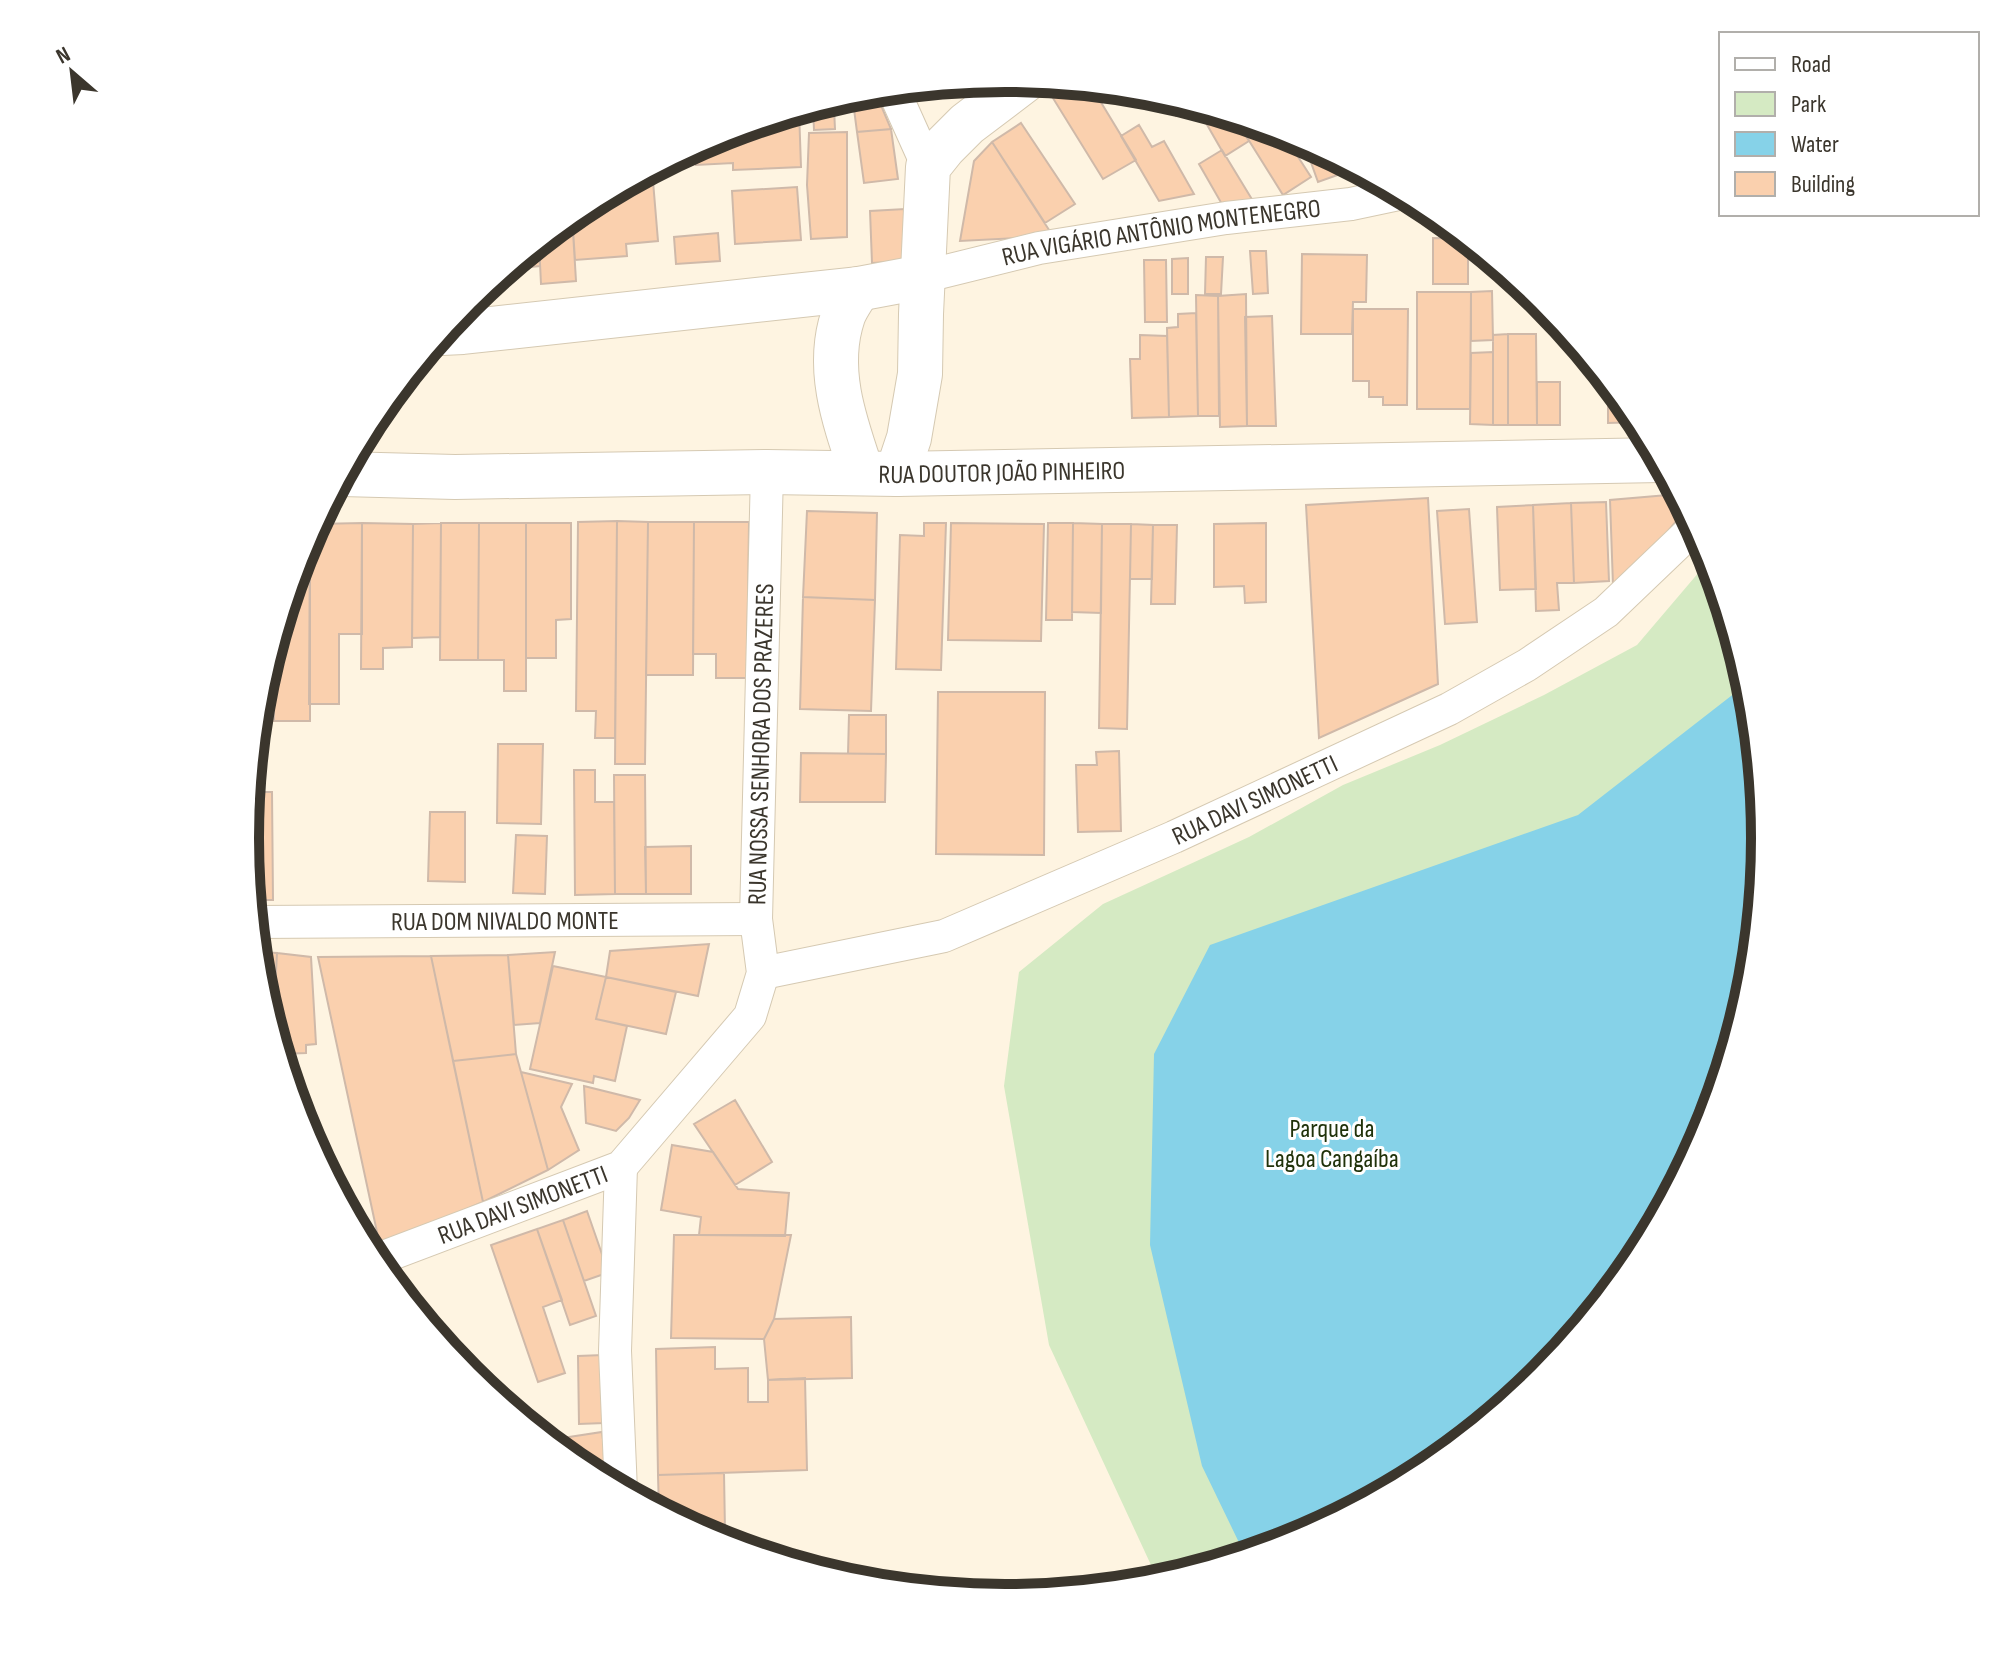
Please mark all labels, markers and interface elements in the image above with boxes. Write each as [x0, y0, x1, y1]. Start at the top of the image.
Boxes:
north arrow [32, 32, 112, 112]
legend [1719, 32, 1979, 216]
text: N [52, 41, 75, 70]
text: Road [1791, 50, 1831, 79]
text: Park [1791, 90, 1826, 119]
text: Water [1791, 130, 1839, 159]
text: Building [1791, 170, 1855, 199]
street label: RUA VIGÁRIO ANTÔNIO MONTENEGRO [999, 193, 1323, 274]
street label: RUA DOUTOR JOÃO PINHEIRO [878, 456, 1126, 491]
street label: RUA NOSSA SENHORA DOS PRAZERES [742, 583, 781, 905]
street label: RUA DAVI SIMONETTI [1168, 749, 1343, 853]
street label: RUA DOM NIVALDO MONTE [391, 906, 619, 938]
park label: Parque da Lagoa Cangaíba [1265, 1114, 1399, 1175]
street label: RUA DAVI SIMONETTI [434, 1159, 612, 1252]

